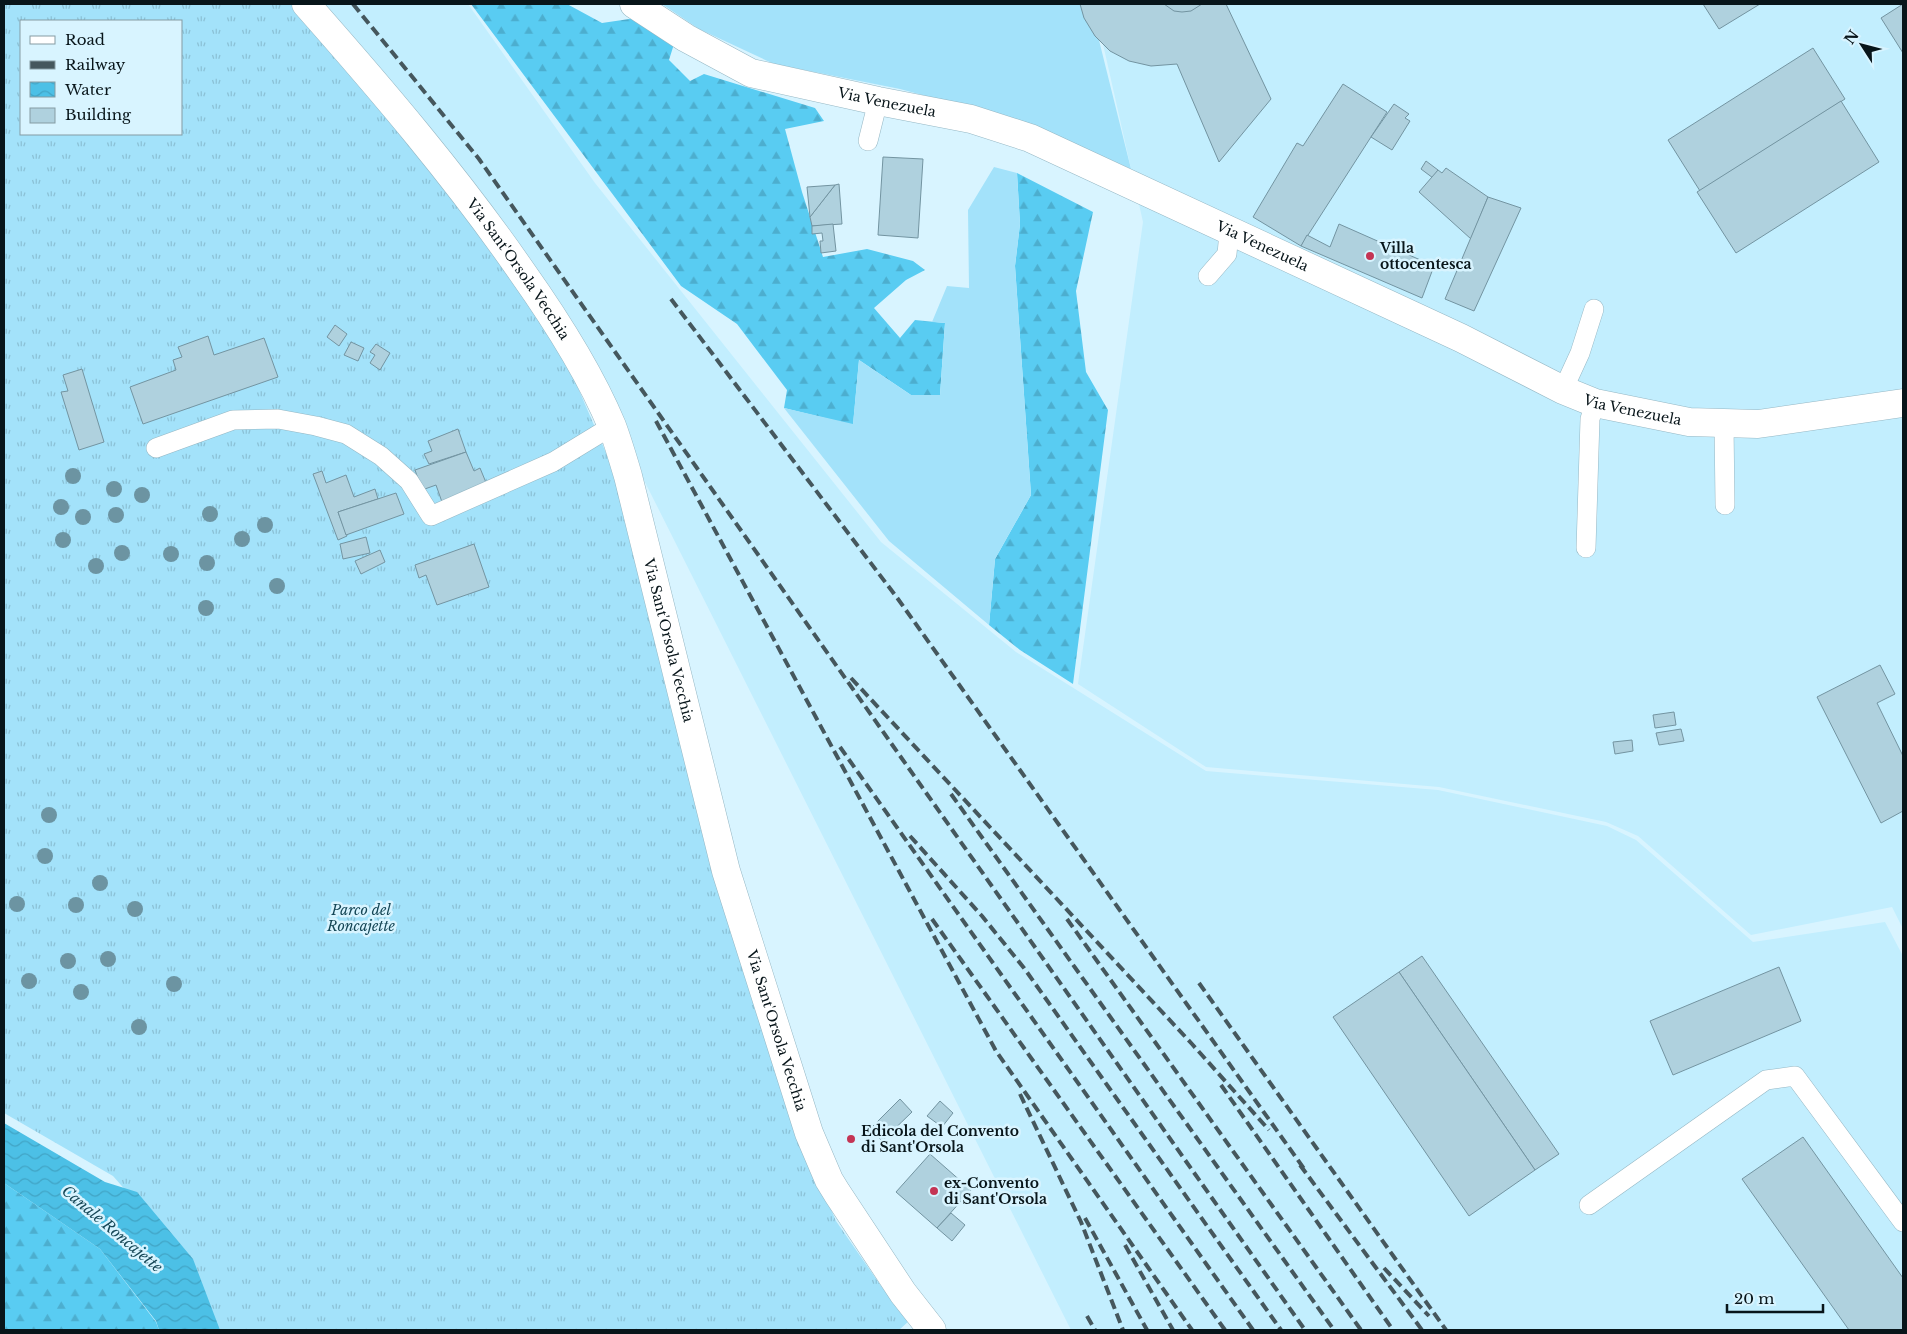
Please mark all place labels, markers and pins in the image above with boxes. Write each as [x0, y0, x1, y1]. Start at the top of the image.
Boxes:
place label: Villa ottocentesca [1379, 239, 1471, 273]
marker: Villa ottocentesca [1364, 250, 1376, 262]
place label: Edicola del Convento di Sant'Orsola [861, 1122, 1019, 1156]
marker: Edicola del Convento di Sant'Orsola [845, 1133, 857, 1145]
place label: ex-Convento di Sant'Orsola [944, 1174, 1047, 1208]
marker: ex-Convento di Sant'Orsola [928, 1185, 940, 1197]

